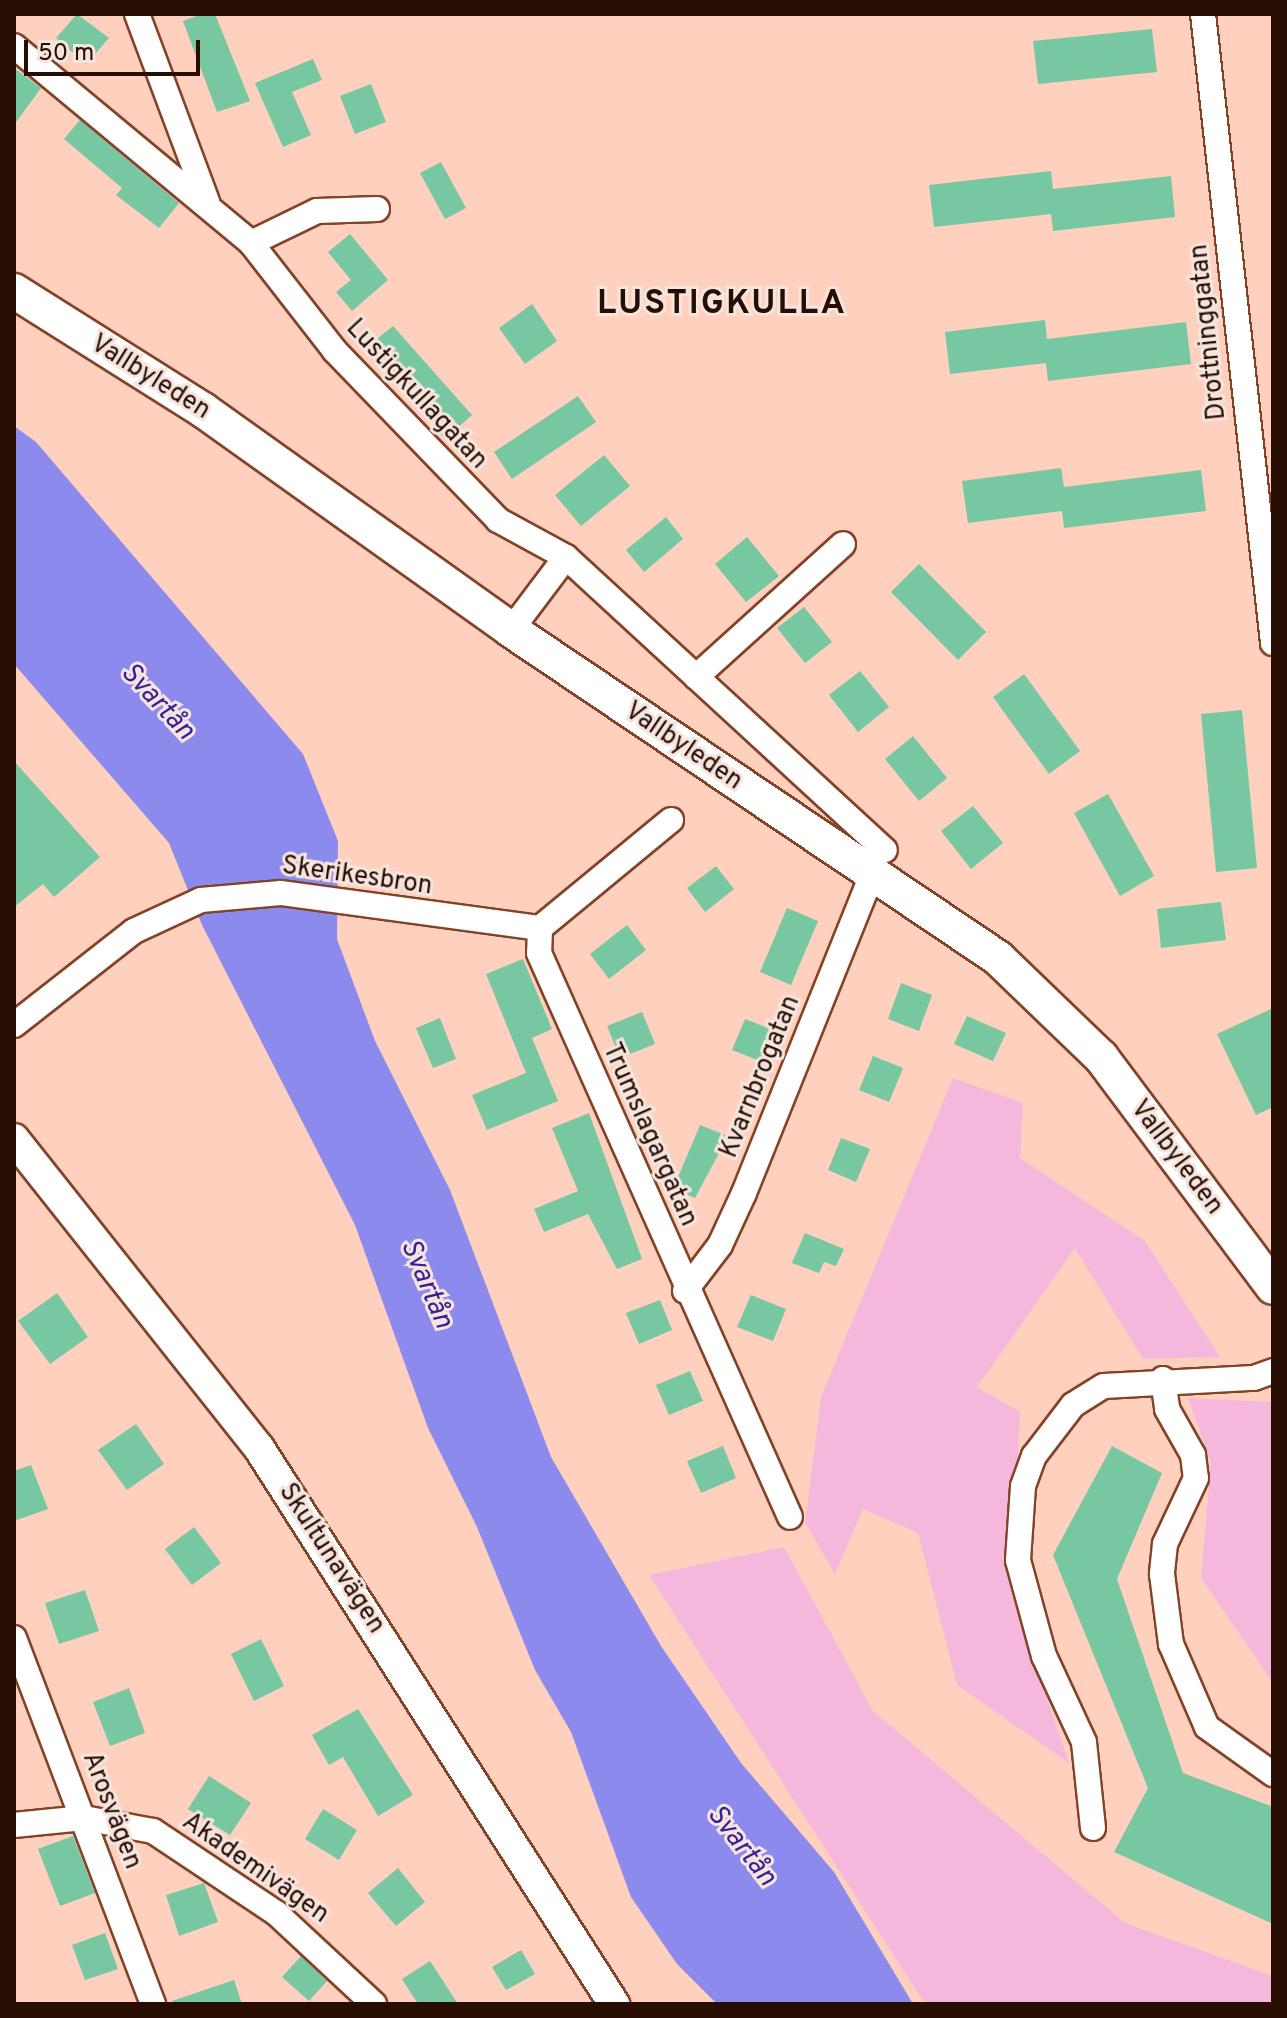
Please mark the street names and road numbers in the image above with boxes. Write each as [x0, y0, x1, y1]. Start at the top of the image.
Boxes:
street label: Drottninggatan [1184, 242, 1234, 422]
street label: Lustigkullagatan [339, 314, 493, 476]
street label: Vallbyleden [84, 329, 216, 427]
street label: Vallbyleden [618, 696, 748, 798]
street label: Skerikesbron [280, 851, 434, 903]
street label: Kvarnbrogatan [714, 991, 808, 1163]
street label: Trumslagargatan [595, 1039, 703, 1231]
street label: Vallbyleden [1123, 1095, 1229, 1221]
street label: Skultunavägen [271, 1478, 391, 1640]
street label: Arosvägen [74, 1748, 148, 1874]
street label: Akademivägen [176, 1807, 334, 1931]

